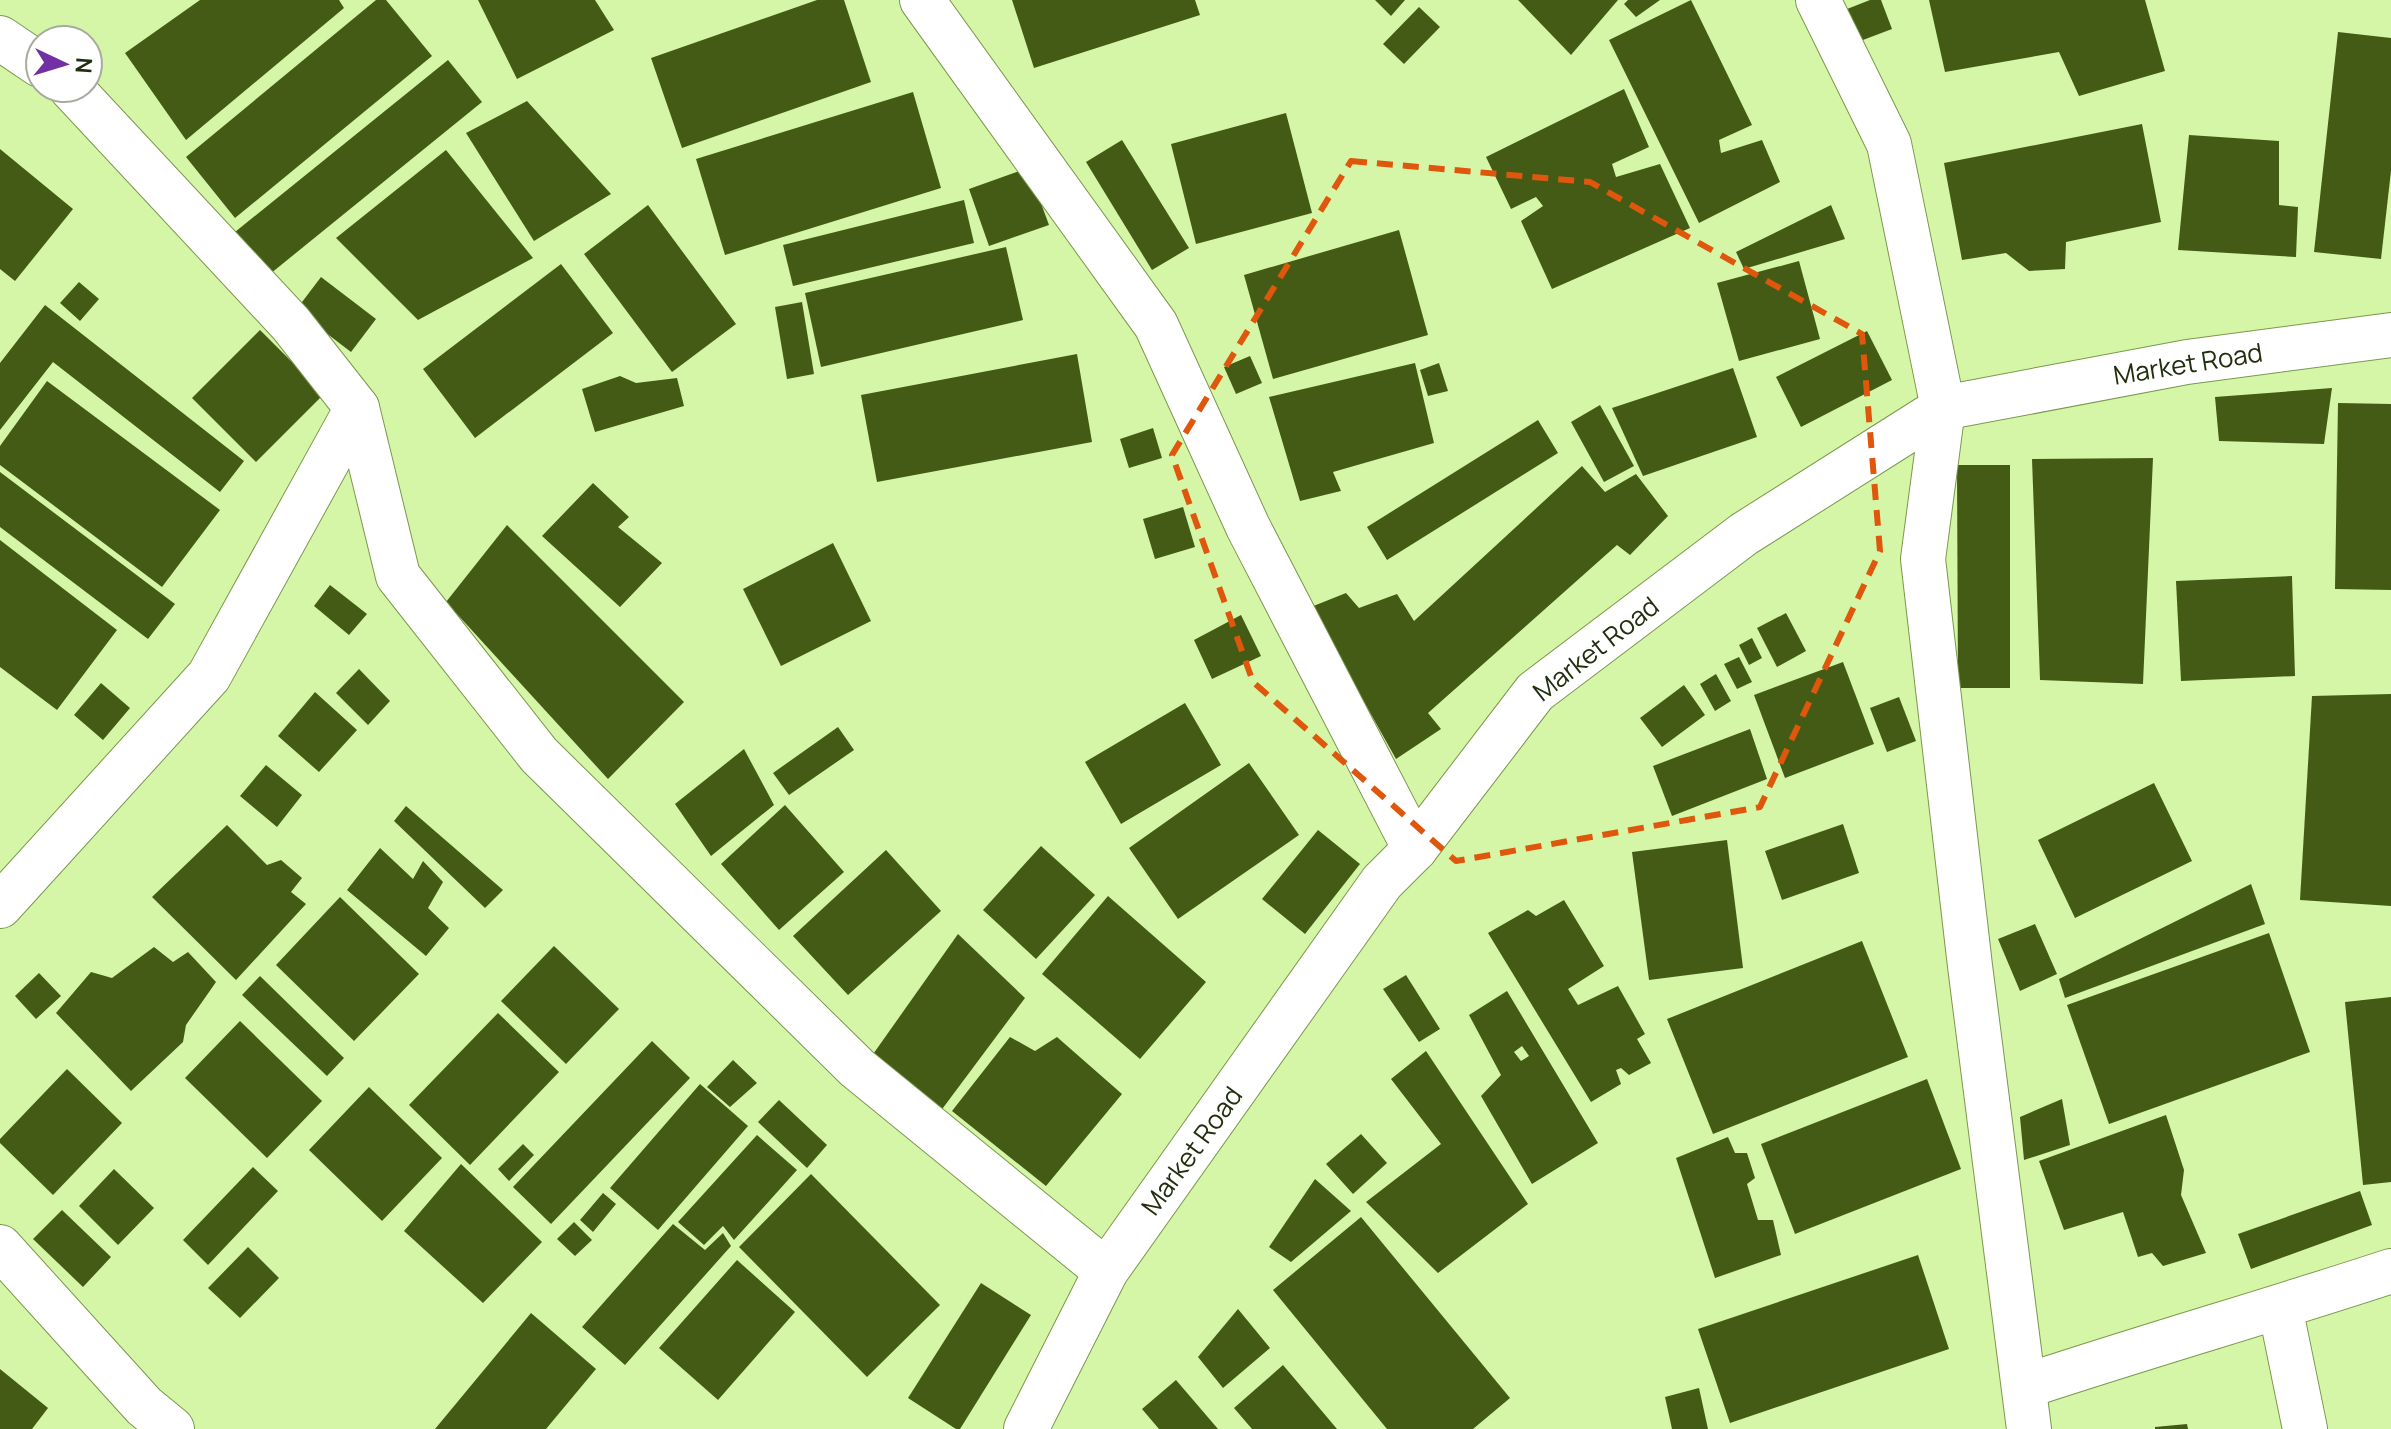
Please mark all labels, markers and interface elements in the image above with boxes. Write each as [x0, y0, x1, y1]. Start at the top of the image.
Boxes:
north arrow [24, 24, 104, 104]
text: N [68, 56, 99, 74]
street label: Market Road [2111, 333, 2265, 393]
street label: Market Road [1525, 588, 1666, 709]
street label: Market Road [1132, 1079, 1250, 1222]

